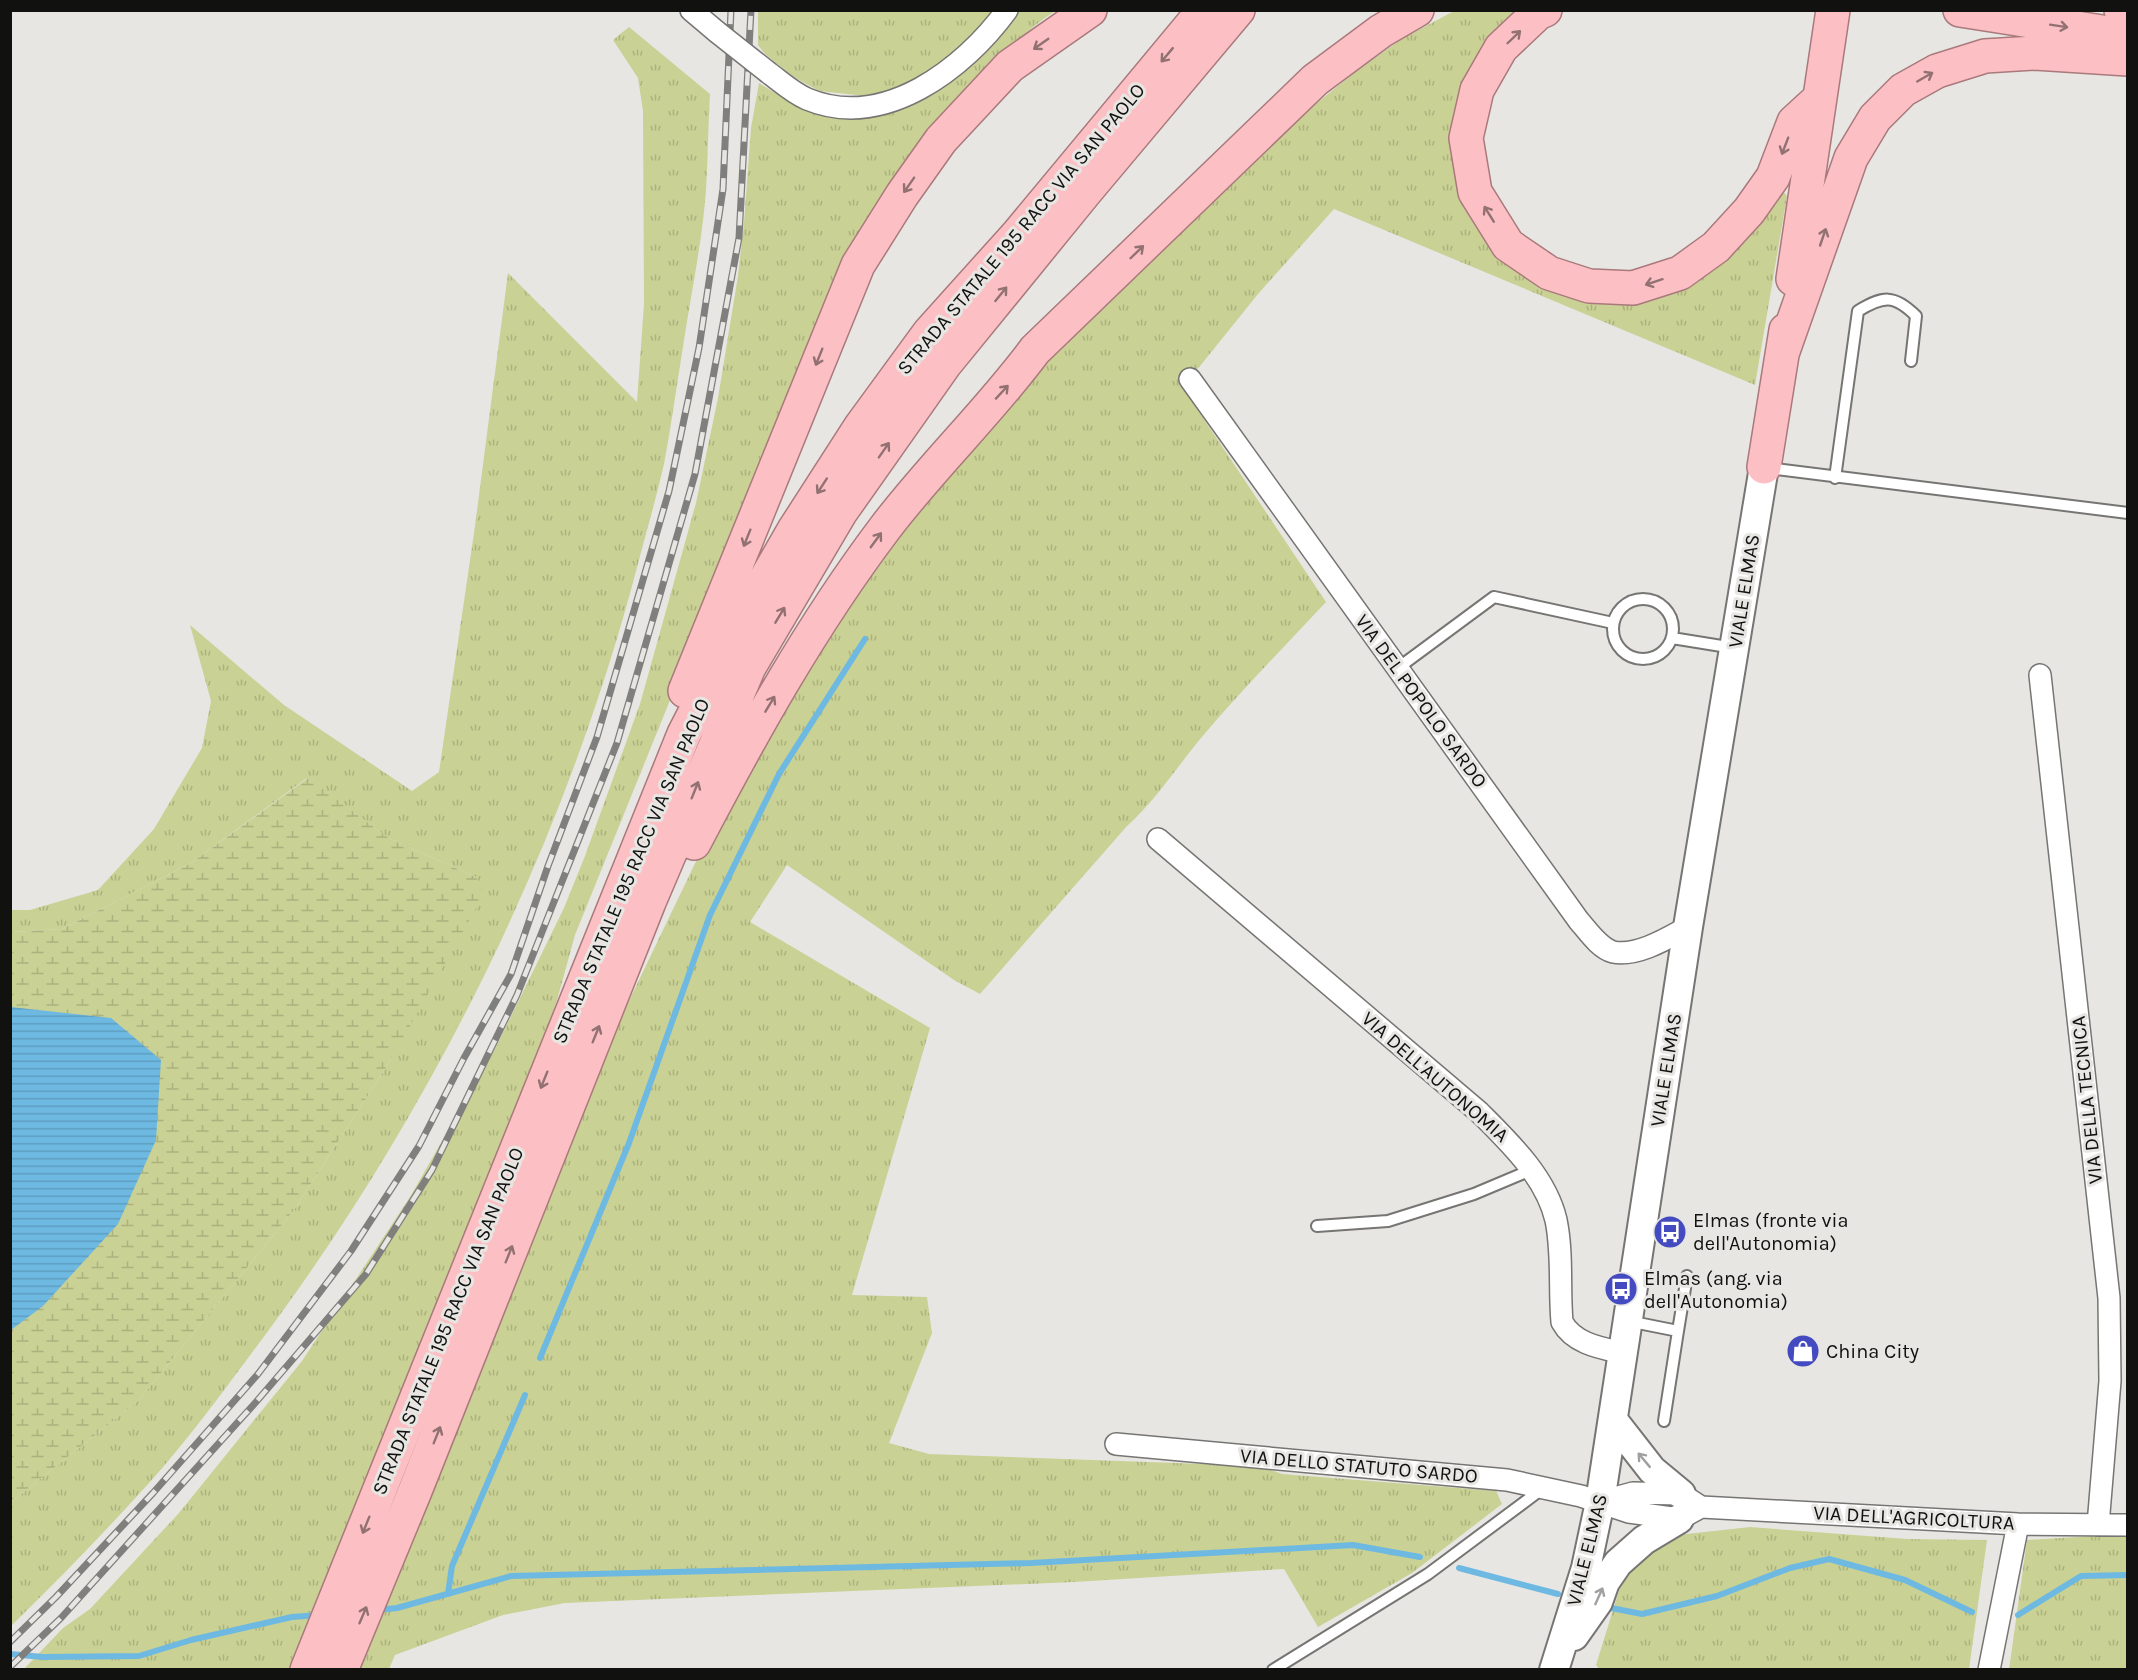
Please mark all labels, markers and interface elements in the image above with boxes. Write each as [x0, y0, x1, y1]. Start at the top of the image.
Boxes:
one-way arrow [2049, 20, 2069, 31]
one-way arrow [1506, 29, 1521, 44]
one-way arrow [1034, 38, 1050, 50]
one-way arrow [1160, 47, 1173, 63]
one-way arrow [1916, 71, 1933, 83]
street label: STRADA STATALE 195 RACC VIA SAN PAOLO [892, 79, 1150, 379]
one-way arrow [1779, 136, 1790, 155]
one-way arrow [903, 176, 915, 193]
one-way arrow [1482, 206, 1494, 223]
one-way arrow [1818, 228, 1829, 247]
one-way arrow [1130, 244, 1145, 259]
one-way arrow [1645, 277, 1664, 288]
one-way arrow [995, 286, 1008, 302]
one-way arrow [813, 348, 824, 366]
one-way arrow [995, 384, 1009, 399]
one-way arrow [878, 443, 890, 459]
one-way arrow [816, 477, 828, 494]
one-way arrow [741, 529, 752, 547]
one-way arrow [870, 533, 882, 549]
street label: VIALE ELMAS [1724, 533, 1764, 649]
one-way arrow [774, 607, 786, 624]
street label: VIA DEL POPOLO SARDO [1350, 610, 1492, 792]
street label: STRADA STATALE 195 RACC VIA SAN PAOLO [548, 695, 714, 1047]
one-way arrow [765, 696, 777, 713]
one-way arrow [690, 781, 701, 800]
street label: VIA DELL'AUTONOMIA [1357, 1007, 1513, 1147]
street label: VIALE ELMAS [1646, 1012, 1686, 1128]
street label: VIA DELLA TECNICA [2067, 1015, 2107, 1185]
one-way arrow [591, 1025, 602, 1044]
one-way arrow [538, 1071, 549, 1089]
street label: STRADA STATALE 195 RACC VIA SAN PAOLO [368, 1144, 528, 1498]
place label: Elmas (fronte via dell'Autonomia) [1693, 1209, 1849, 1255]
bus stop icon: Elmas (fronte via dell'Autonomia) [1652, 1214, 1688, 1250]
one-way arrow [504, 1245, 515, 1263]
place label: Elmas (ang. via dell'Autonomia) [1644, 1267, 1788, 1313]
bus stop icon: Elmas (ang. via dell'Autonomia) [1603, 1271, 1639, 1307]
shop icon: China City [1785, 1333, 1821, 1369]
place label: China City [1826, 1340, 1919, 1363]
one-way arrow [432, 1426, 443, 1445]
street label: VIA DELLO STATUTO SARDO [1239, 1444, 1479, 1488]
one-way arrow [1637, 1453, 1651, 1468]
street label: VIALE ELMAS [1562, 1492, 1612, 1608]
street label: VIA DELL'AGRICOLTURA [1813, 1501, 2015, 1535]
one-way arrow [360, 1515, 371, 1534]
one-way arrow [1594, 1588, 1606, 1606]
one-way arrow [358, 1607, 369, 1625]

